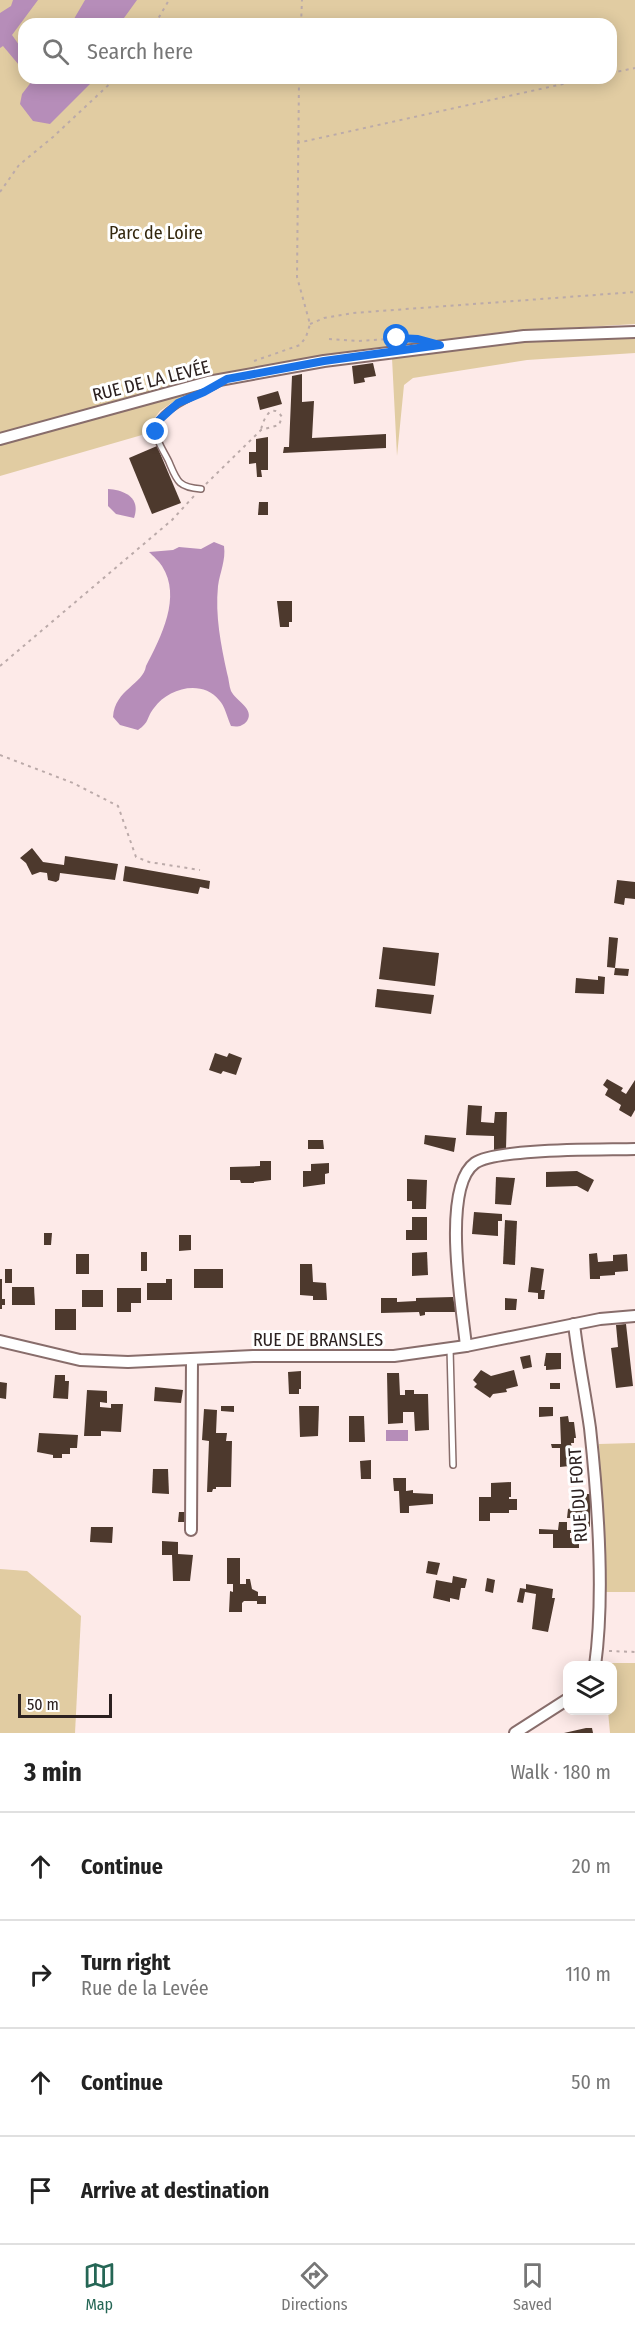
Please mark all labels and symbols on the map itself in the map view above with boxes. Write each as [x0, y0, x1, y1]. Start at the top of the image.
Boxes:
park label: Parc de Loire [109, 222, 203, 244]
route start [383, 324, 409, 350]
street label: RUE DE LA LEVÉE [90, 355, 212, 406]
route end [142, 418, 168, 444]
street label: RUE DE BRANSLES [253, 1329, 383, 1351]
street label: RUE DU FORT [564, 1446, 592, 1543]
scale bar [18, 1691, 112, 1718]

